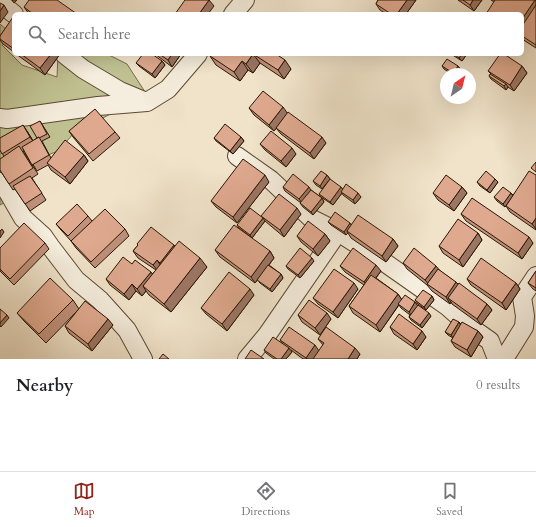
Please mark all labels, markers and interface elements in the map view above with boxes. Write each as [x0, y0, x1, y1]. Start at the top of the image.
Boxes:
search box [12, 12, 524, 56]
icon: search [26, 23, 48, 45]
text: Search here [58, 24, 131, 44]
north arrow [440, 68, 476, 104]
text: Nearby [16, 374, 73, 397]
text: 0 results [476, 376, 520, 394]
tab: Map [73, 480, 95, 519]
tab: Directions [241, 480, 290, 519]
tab: Saved [436, 480, 463, 519]

